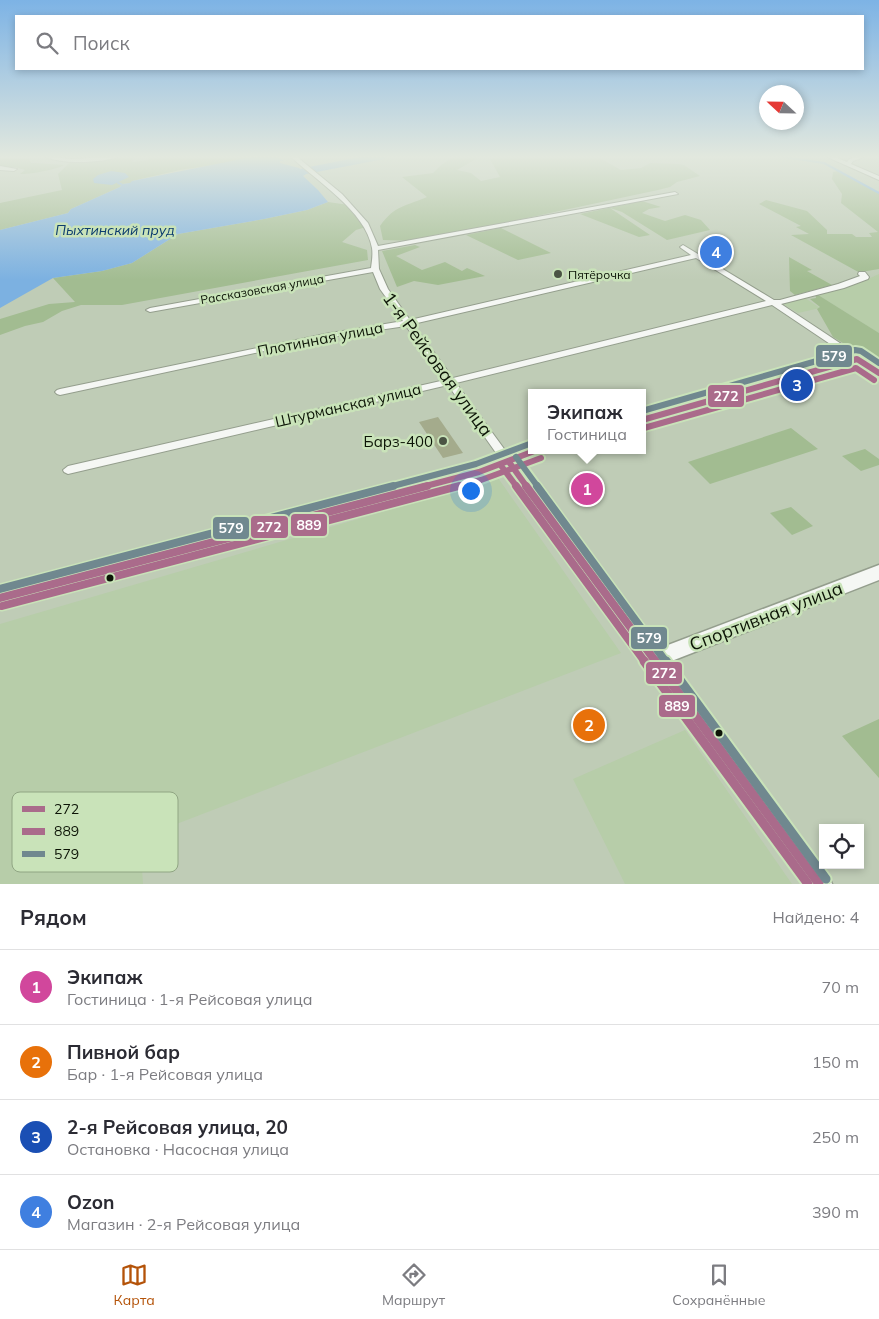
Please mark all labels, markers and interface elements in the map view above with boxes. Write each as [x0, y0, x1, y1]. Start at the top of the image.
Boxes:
search box [15, 15, 864, 70]
icon: search [33, 29, 61, 57]
text: Поиск [73, 31, 130, 55]
north arrow [759, 85, 804, 130]
water label: Пыхтинский пруд [55, 221, 175, 239]
pin: 4 [700, 233, 732, 271]
place label: Пятёрочка [568, 267, 631, 282]
marker: Пятёрочка [552, 268, 564, 280]
street label: Рассказовская улица [199, 271, 325, 307]
street label: 1-я Рейсовая улица [378, 287, 498, 441]
street label: Плотинная улица [256, 317, 384, 361]
line badge: 579 [815, 344, 853, 368]
text: 579 [821, 347, 847, 365]
pin: 3 [781, 366, 813, 404]
street label: Штурманская улица [273, 379, 423, 431]
line badge: 272 [707, 384, 745, 408]
text: 272 [713, 387, 739, 405]
popup [528, 389, 646, 454]
text: Экипаж [547, 400, 623, 424]
text: Гостиница [547, 424, 627, 444]
place label: Барз-400 [364, 432, 433, 451]
marker: Барз-400 [437, 435, 449, 447]
pin: 1 [571, 470, 603, 508]
your location [458, 478, 484, 504]
line badge: 889 [290, 513, 328, 537]
line badge: 272 [250, 515, 289, 539]
line badge: 579 [212, 516, 250, 540]
text: 889 [296, 516, 322, 534]
text: 272 [256, 518, 282, 536]
text: 579 [218, 519, 244, 537]
unlabelled marker [105, 573, 115, 583]
street label: Спортивная улица [686, 576, 846, 656]
line badge: 579 [630, 626, 668, 650]
text: 579 [636, 629, 662, 647]
line badge: 272 [645, 661, 683, 685]
text: 272 [651, 664, 677, 682]
line badge: 889 [658, 694, 696, 718]
text: 889 [664, 697, 690, 715]
pin: 2 [573, 706, 605, 744]
unlabelled marker [714, 728, 724, 738]
legend [12, 792, 178, 872]
text: 272 [54, 800, 79, 818]
text: 889 [54, 822, 79, 840]
map controls [819, 824, 864, 869]
button: locate [819, 824, 864, 869]
text: 579 [54, 845, 79, 863]
text: Рядом [20, 904, 87, 930]
text: Найдено: 4 [773, 907, 859, 927]
text: Экипаж [67, 965, 143, 989]
text: 1 [31, 977, 41, 997]
text: 70 m [822, 977, 859, 997]
text: Гостиница · 1-я Рейсовая улица [67, 989, 312, 1009]
text: Пивной бар [67, 1040, 180, 1064]
text: 2 [31, 1052, 41, 1072]
text: 150 m [812, 1052, 859, 1072]
text: Бар · 1-я Рейсовая улица [67, 1064, 263, 1084]
text: 2-я Рейсовая улица, 20 [67, 1115, 288, 1139]
text: 3 [31, 1127, 41, 1147]
text: 250 m [812, 1127, 859, 1147]
text: Остановка · Насосная улица [67, 1139, 289, 1159]
text: Ozon [67, 1190, 114, 1214]
text: 4 [31, 1202, 41, 1222]
text: 390 m [812, 1202, 859, 1222]
text: Магазин · 2-я Рейсовая улица [67, 1214, 300, 1234]
tab: Карта [114, 1261, 155, 1309]
tab: Маршрут [382, 1261, 445, 1309]
tab: Сохранённые [672, 1261, 765, 1309]

